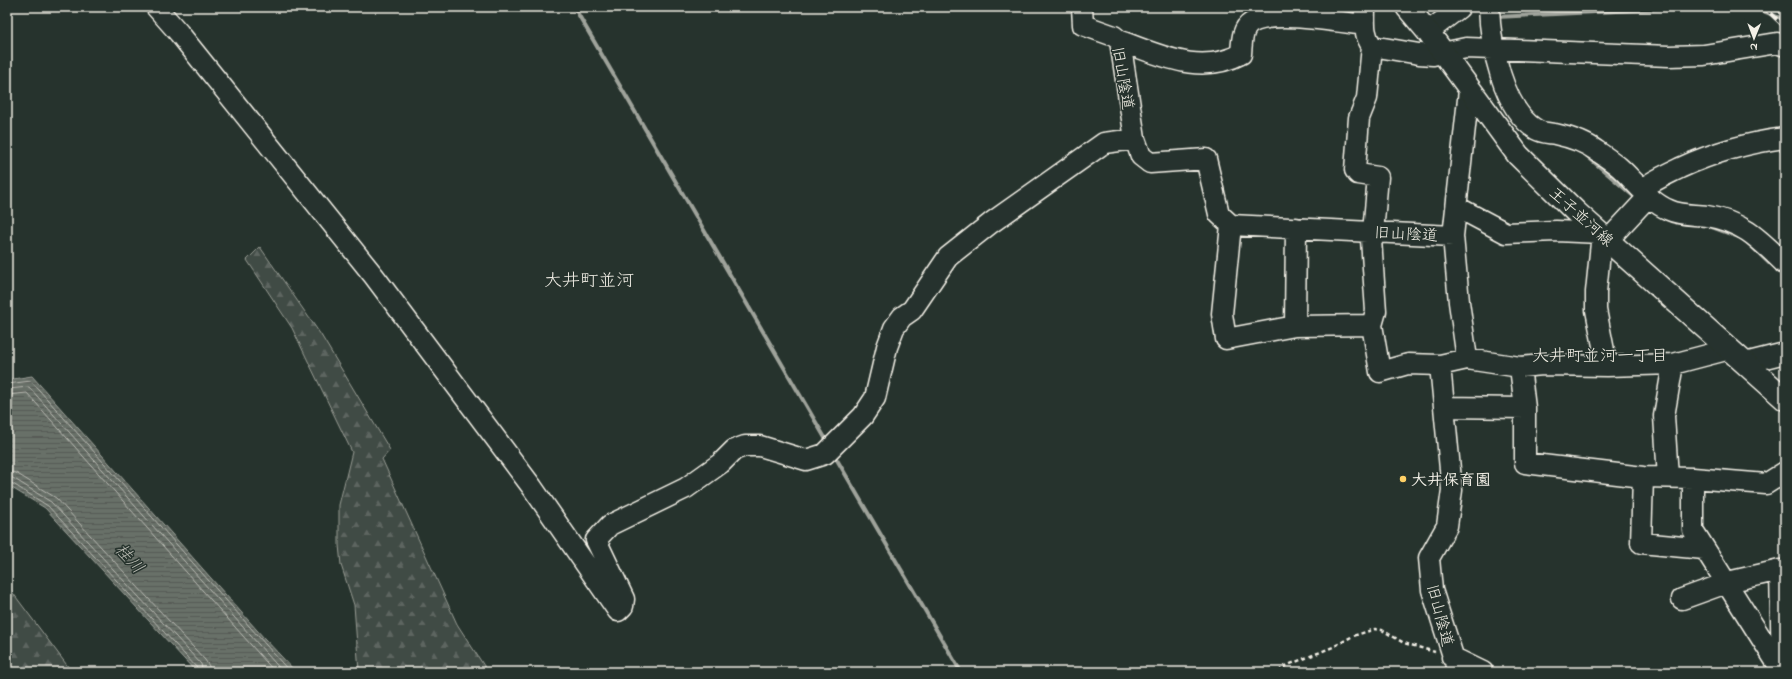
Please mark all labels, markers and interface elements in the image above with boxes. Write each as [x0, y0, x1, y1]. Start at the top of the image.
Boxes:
north arrow [1734, 18, 1774, 58]
text: N [1750, 39, 1758, 55]
street label: 旧山陰道 [1105, 45, 1139, 112]
street label: 王子並河線 [1543, 182, 1618, 253]
street label: 旧山陰道 [1373, 221, 1438, 249]
district label: 大井町並河 [544, 269, 634, 295]
district label: 大井町並河一丁目 [1532, 344, 1668, 369]
place label: 大井保育園 [1411, 469, 1491, 493]
marker: 大井保育園 [1398, 474, 1408, 484]
water label: 桂川 [108, 538, 150, 580]
street label: 旧山陰道 [1419, 581, 1459, 650]

